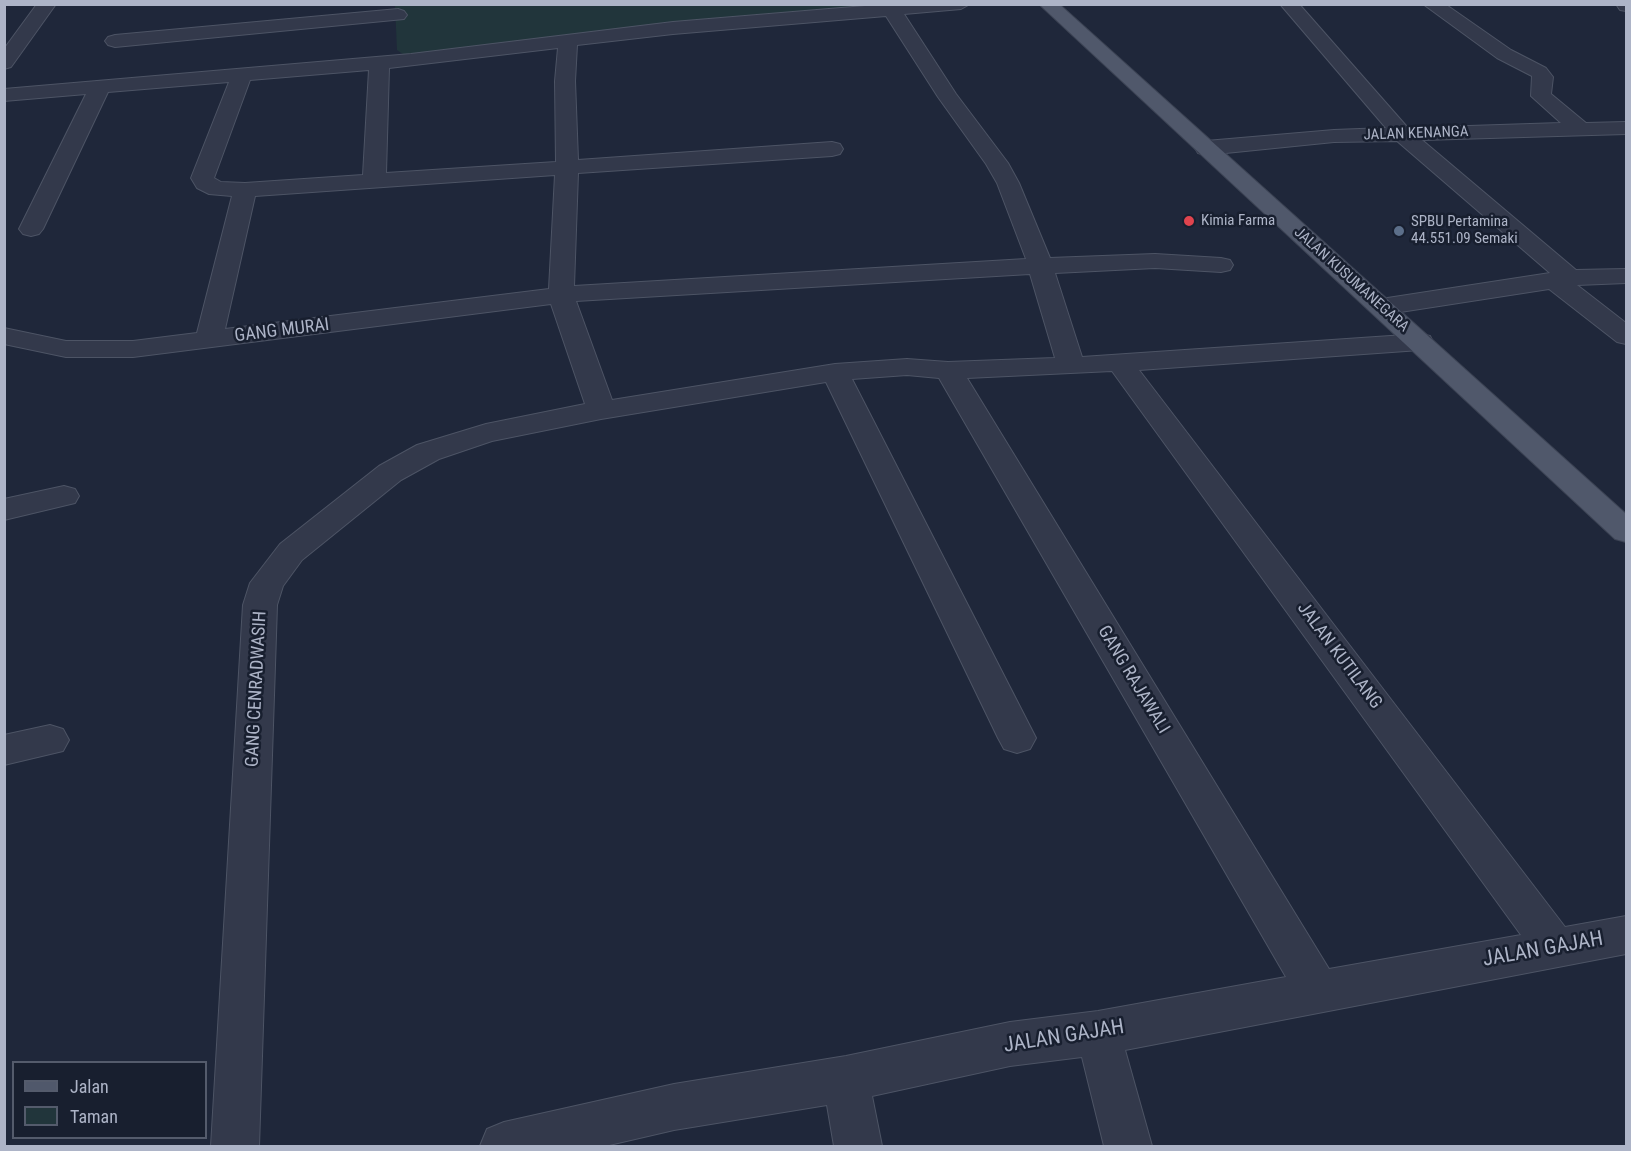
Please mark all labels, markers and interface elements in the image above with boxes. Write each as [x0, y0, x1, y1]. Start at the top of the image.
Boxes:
street label: JALAN KENANGA [1363, 123, 1469, 145]
place label: Kimia Farma [1201, 212, 1275, 230]
place label: SPBU Pertamina 44.551.09 Semaki [1411, 213, 1518, 248]
marker: Kimia Farma [1182, 214, 1196, 228]
street label: JALAN KUSUMANEGARA [1290, 224, 1412, 336]
marker: SPBU Pertamina 44.551.09 Semaki [1392, 224, 1406, 238]
street label: GANG MURAI [234, 314, 330, 348]
street label: JALAN KUTILANG [1292, 598, 1386, 714]
street label: GANG CENRADWASIH [242, 610, 272, 768]
street label: GANG RAJAWALI [1092, 622, 1174, 738]
street label: JALAN GAJAH [1481, 927, 1605, 973]
street label: JALAN GAJAH [1002, 1015, 1126, 1059]
legend [12, 1061, 207, 1139]
text: Jalan [70, 1076, 109, 1097]
text: Taman [70, 1106, 118, 1127]

